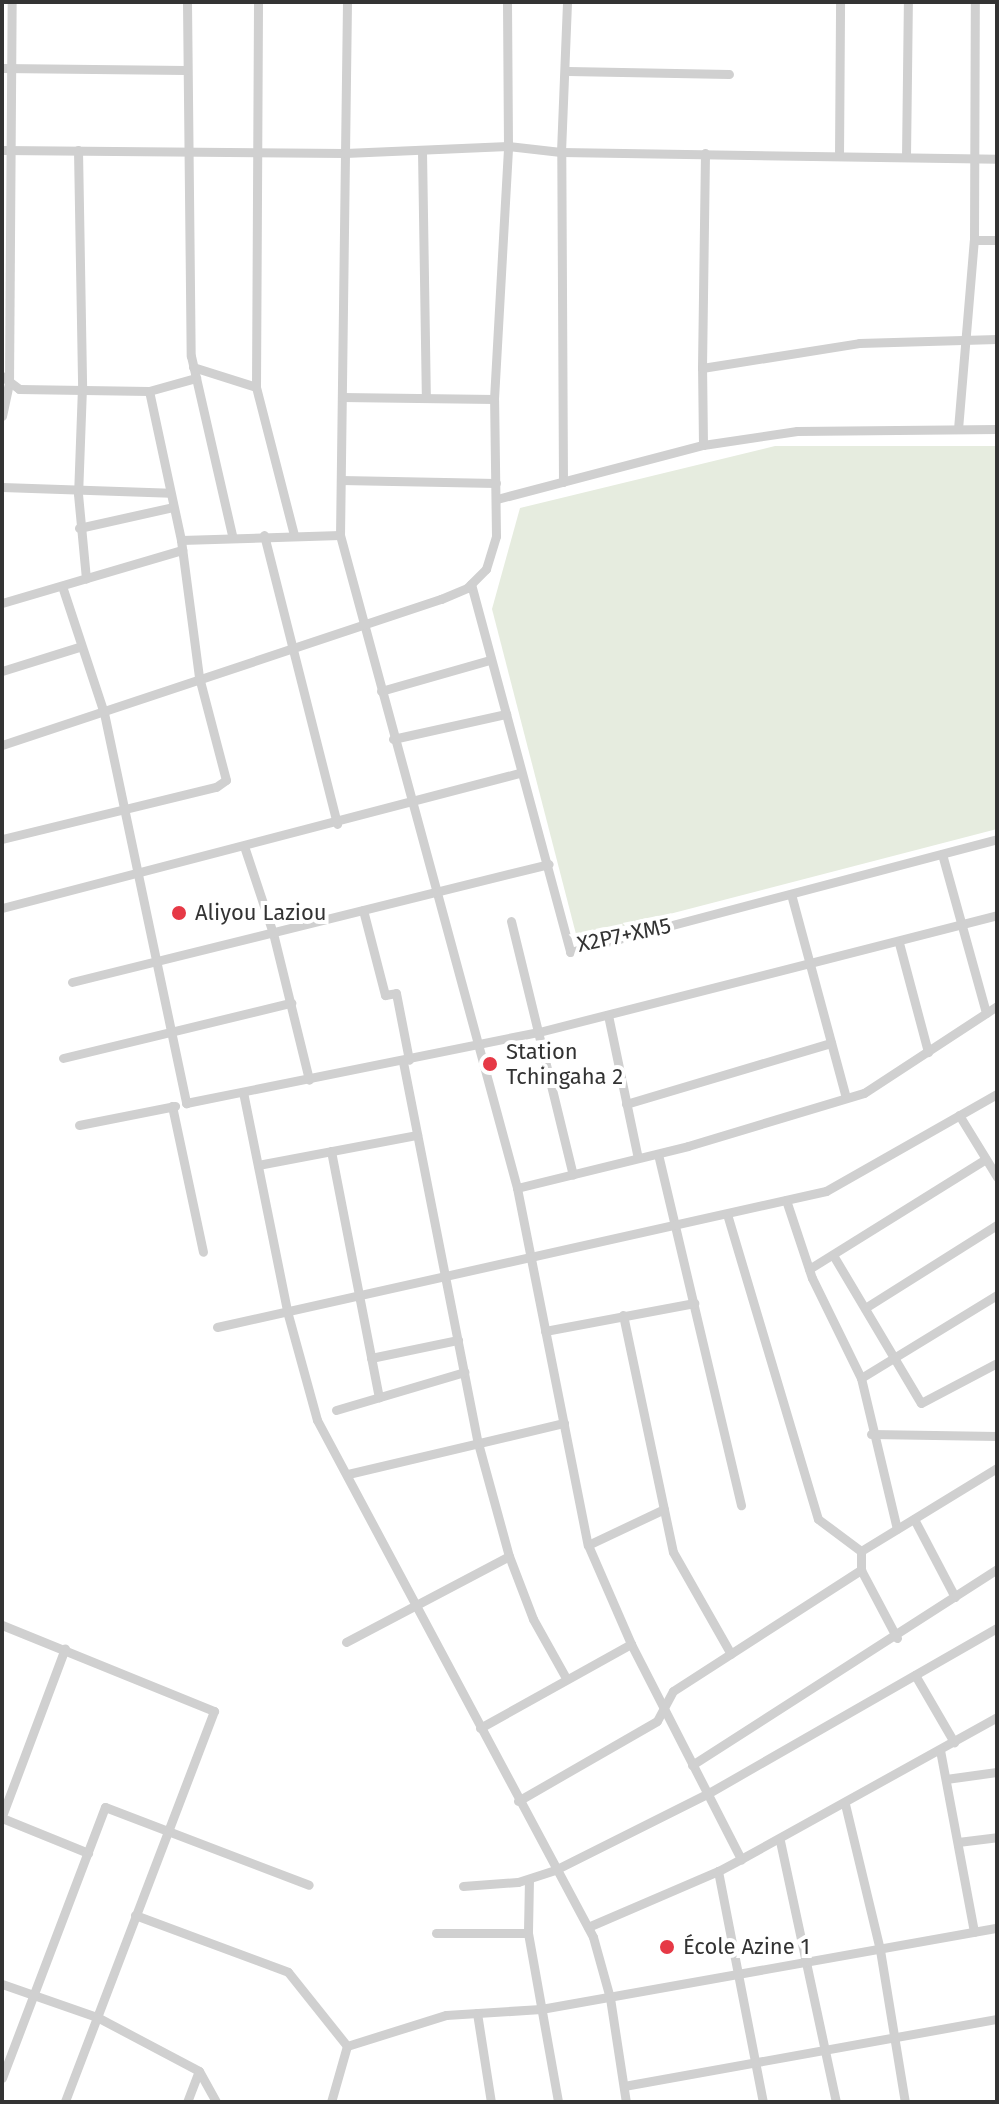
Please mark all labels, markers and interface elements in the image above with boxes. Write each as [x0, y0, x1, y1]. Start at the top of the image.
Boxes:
place label: Aliyou Laziou [195, 900, 327, 926]
marker: Aliyou Laziou [170, 904, 188, 922]
street label: X2P7+XM5 [575, 912, 673, 958]
place label: Station Tchingaha 2 [506, 1038, 623, 1090]
marker: Station Tchingaha 2 [481, 1055, 499, 1073]
place label: École Azine 1 [683, 1934, 810, 1960]
marker: École Azine 1 [658, 1938, 676, 1956]

